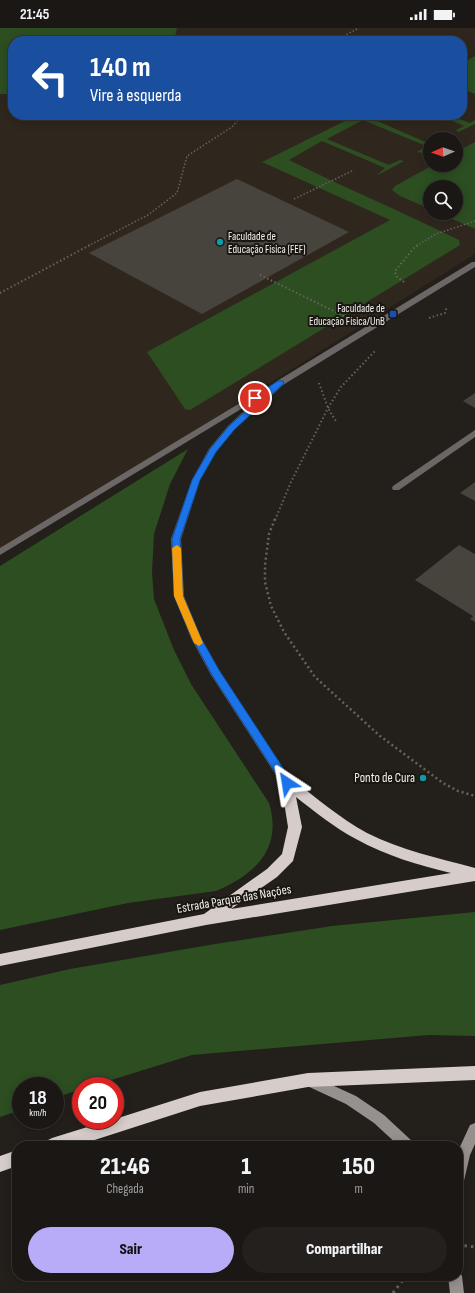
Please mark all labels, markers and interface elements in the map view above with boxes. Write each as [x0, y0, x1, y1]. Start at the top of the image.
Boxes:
text: 21:45 [20, 5, 49, 24]
text: 140 m [90, 51, 151, 84]
icon: left [24, 52, 76, 104]
text: Vire à esquerda [90, 85, 181, 106]
north arrow [423, 132, 463, 172]
map controls [423, 132, 463, 220]
button: search [423, 180, 463, 220]
place label: Faculdade de Educação Física (FEF) [228, 230, 306, 256]
marker: Faculdade de Educação Física (FEF) [215, 237, 225, 247]
place label: Faculdade de Educação Física/UnB [309, 302, 385, 328]
marker: Faculdade de Educação Física/UnB [388, 309, 398, 319]
pin [238, 381, 272, 415]
icon: arrive [244, 387, 266, 409]
position arrow [266, 762, 308, 804]
place label: Ponto de Cura [354, 770, 415, 786]
marker: Ponto de Cura [418, 773, 428, 783]
street label: Estrada Parque das Nações [175, 881, 293, 917]
speed limit sign: 20 [72, 1077, 124, 1129]
text: 18 [29, 1086, 47, 1110]
text: km/h [29, 1107, 47, 1119]
text: 21:46 [100, 1152, 150, 1181]
text: 1 [241, 1152, 251, 1181]
text: 150 [342, 1152, 375, 1181]
text: Chegada [106, 1181, 144, 1197]
text: min [238, 1181, 254, 1197]
text: m [354, 1181, 363, 1197]
button: Sair [28, 1227, 234, 1273]
button: Compartilhar [242, 1227, 447, 1273]

